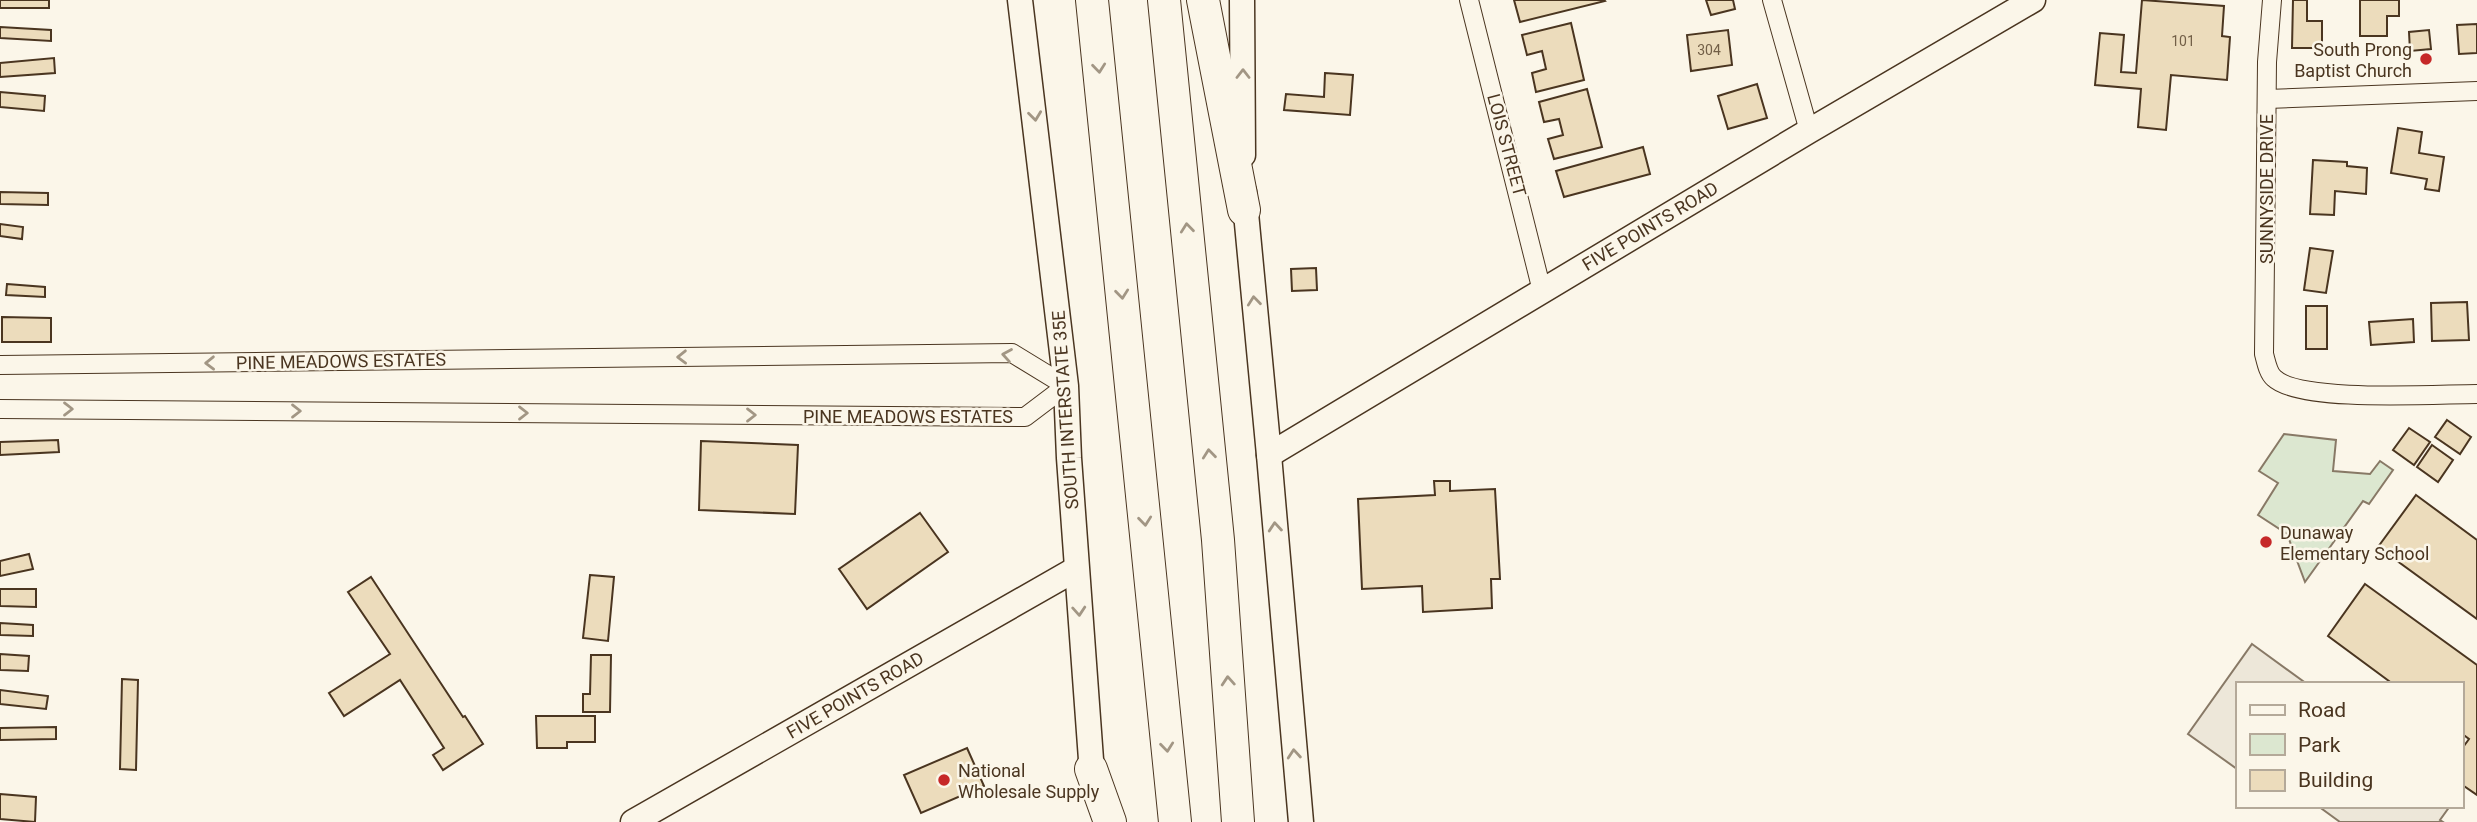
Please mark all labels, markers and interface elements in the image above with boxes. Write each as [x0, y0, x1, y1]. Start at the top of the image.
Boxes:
house number: 101 [2171, 33, 2195, 49]
place label: South Prong Baptist Church [2294, 39, 2412, 81]
house number: 304 [1697, 42, 1721, 58]
marker: South Prong Baptist Church [2418, 51, 2434, 67]
one-way arrow [1092, 62, 1107, 74]
one-way arrow [1235, 68, 1251, 79]
street label: LOIS STREET [1483, 91, 1531, 199]
one-way arrow [1028, 110, 1043, 122]
street label: SUNNYSIDE DRIVE [2256, 114, 2277, 264]
street label: FIVE POINTS ROAD [1578, 177, 1722, 275]
one-way arrow [1179, 222, 1194, 233]
one-way arrow [1114, 289, 1129, 300]
one-way arrow [1246, 295, 1261, 307]
street label: SOUTH INTERSTATE 35E [1048, 310, 1082, 510]
one-way arrow [1001, 348, 1013, 363]
street label: PINE MEADOWS ESTATES [236, 349, 446, 373]
one-way arrow [677, 349, 687, 365]
one-way arrow [204, 355, 215, 371]
one-way arrow [63, 401, 74, 417]
one-way arrow [291, 403, 301, 419]
one-way arrow [518, 405, 529, 421]
street label: PINE MEADOWS ESTATES [803, 406, 1013, 427]
one-way arrow [746, 407, 756, 423]
one-way arrow [1202, 448, 1217, 459]
one-way arrow [1137, 515, 1152, 526]
one-way arrow [1268, 522, 1283, 533]
place label: Dunaway Elementary School [2280, 522, 2429, 564]
marker: Dunaway Elementary School [2258, 534, 2274, 550]
one-way arrow [1071, 606, 1086, 617]
street label: FIVE POINTS ROAD [783, 647, 927, 743]
one-way arrow [1221, 675, 1236, 686]
legend [2236, 682, 2463, 808]
text: Road [2298, 698, 2346, 722]
text: Park [2298, 733, 2341, 757]
one-way arrow [1159, 742, 1174, 753]
one-way arrow [1287, 748, 1302, 760]
place label: National Wholesale Supply [958, 760, 1100, 802]
text: Building [2298, 768, 2373, 792]
marker: National Wholesale Supply [936, 772, 952, 788]

